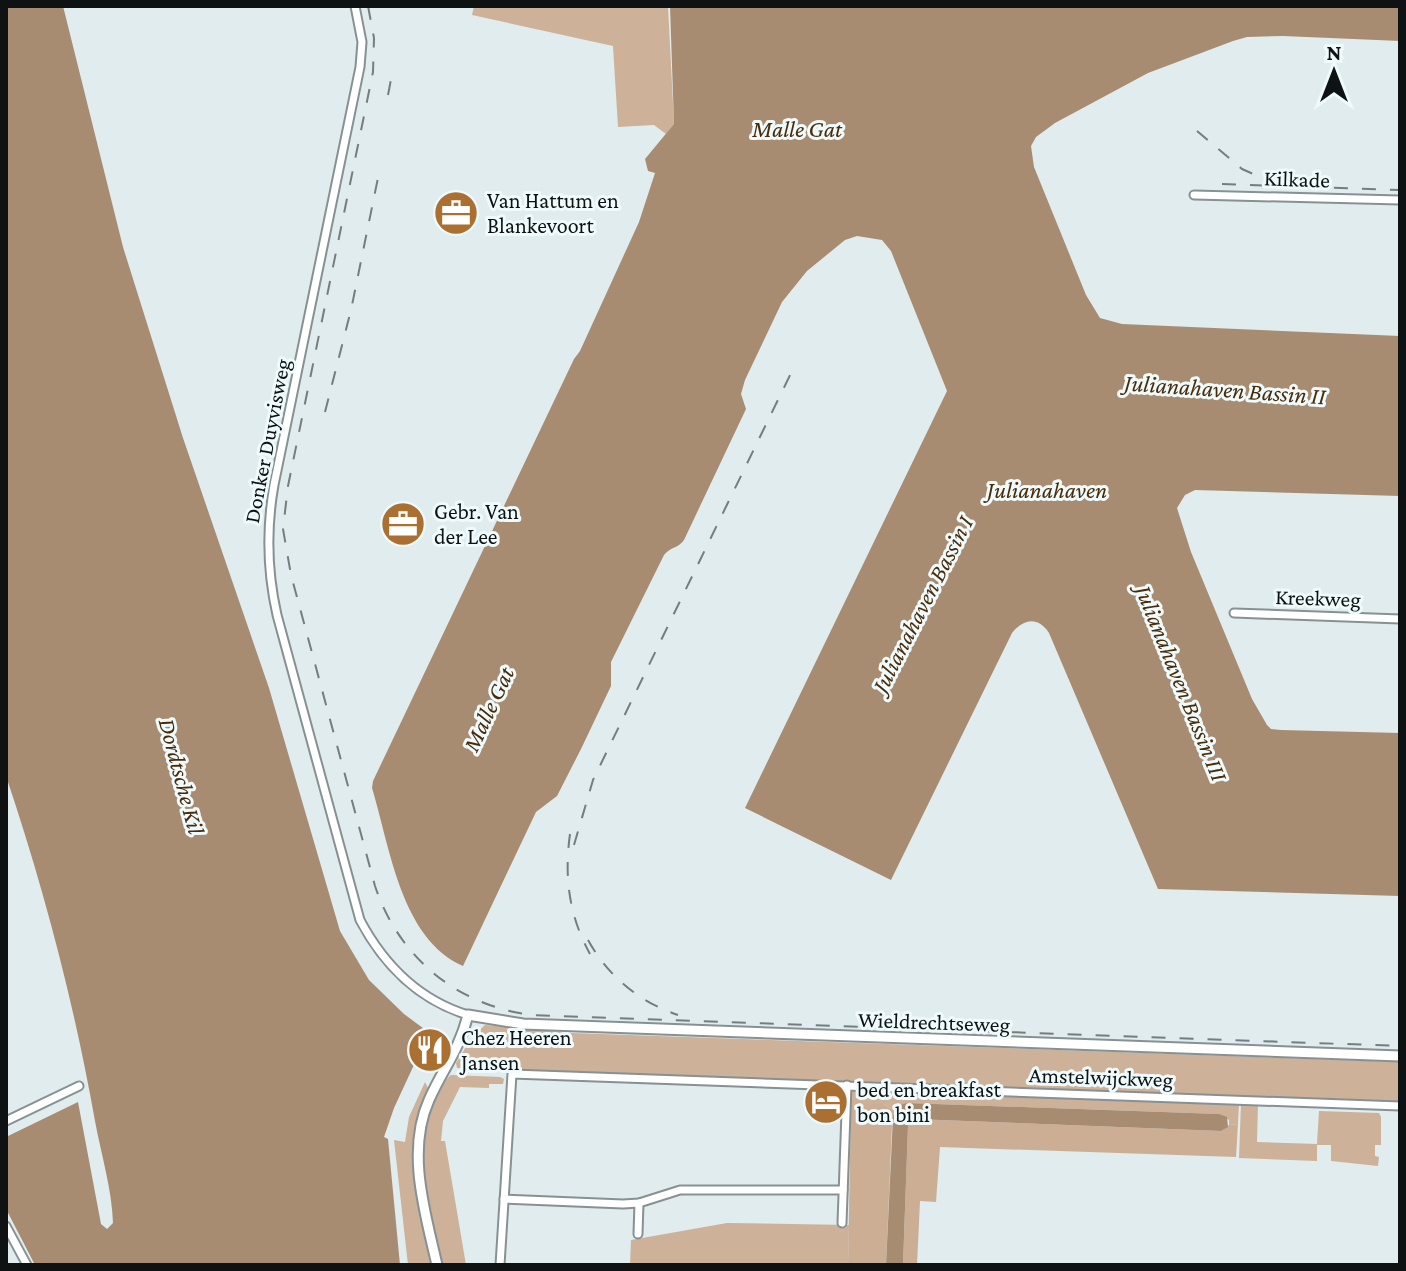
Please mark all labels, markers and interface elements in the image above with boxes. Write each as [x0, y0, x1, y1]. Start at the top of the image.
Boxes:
north arrow [1294, 32, 1374, 112]
text: N [1327, 40, 1342, 65]
water label: Malle Gat [751, 115, 843, 142]
street label: Kilkade [1264, 165, 1330, 193]
place label: Van Hattum en Blankevoort [487, 188, 619, 238]
office icon: Van Hattum en Blankevoort [432, 189, 480, 237]
street label: Donker Duyvisweg [239, 356, 295, 525]
water label: Julianahaven Bassin II [1119, 368, 1327, 410]
water label: Julianahaven [983, 476, 1107, 503]
place label: Gebr. Van der Lee [434, 499, 519, 549]
office icon: Gebr. Van der Lee [379, 500, 427, 548]
water label: Julianahaven Bassin I [864, 511, 979, 700]
water label: Julianahaven Bassin III [1129, 577, 1234, 786]
street label: Kreekweg [1275, 584, 1362, 612]
water label: Malle Gat [456, 662, 520, 756]
water label: Dordtsche Kil [154, 715, 211, 838]
street label: Wieldrechtseweg [858, 1007, 1011, 1037]
place label: Chez Heeren Jansen [459, 1025, 572, 1075]
restaurant icon: Chez Heeren Jansen [406, 1026, 454, 1074]
street label: Amstelwijckweg [1028, 1062, 1174, 1092]
place label: bed en breakfast bon bini [857, 1077, 1002, 1127]
hotel icon: bed en breakfast bon bini [802, 1078, 850, 1126]

